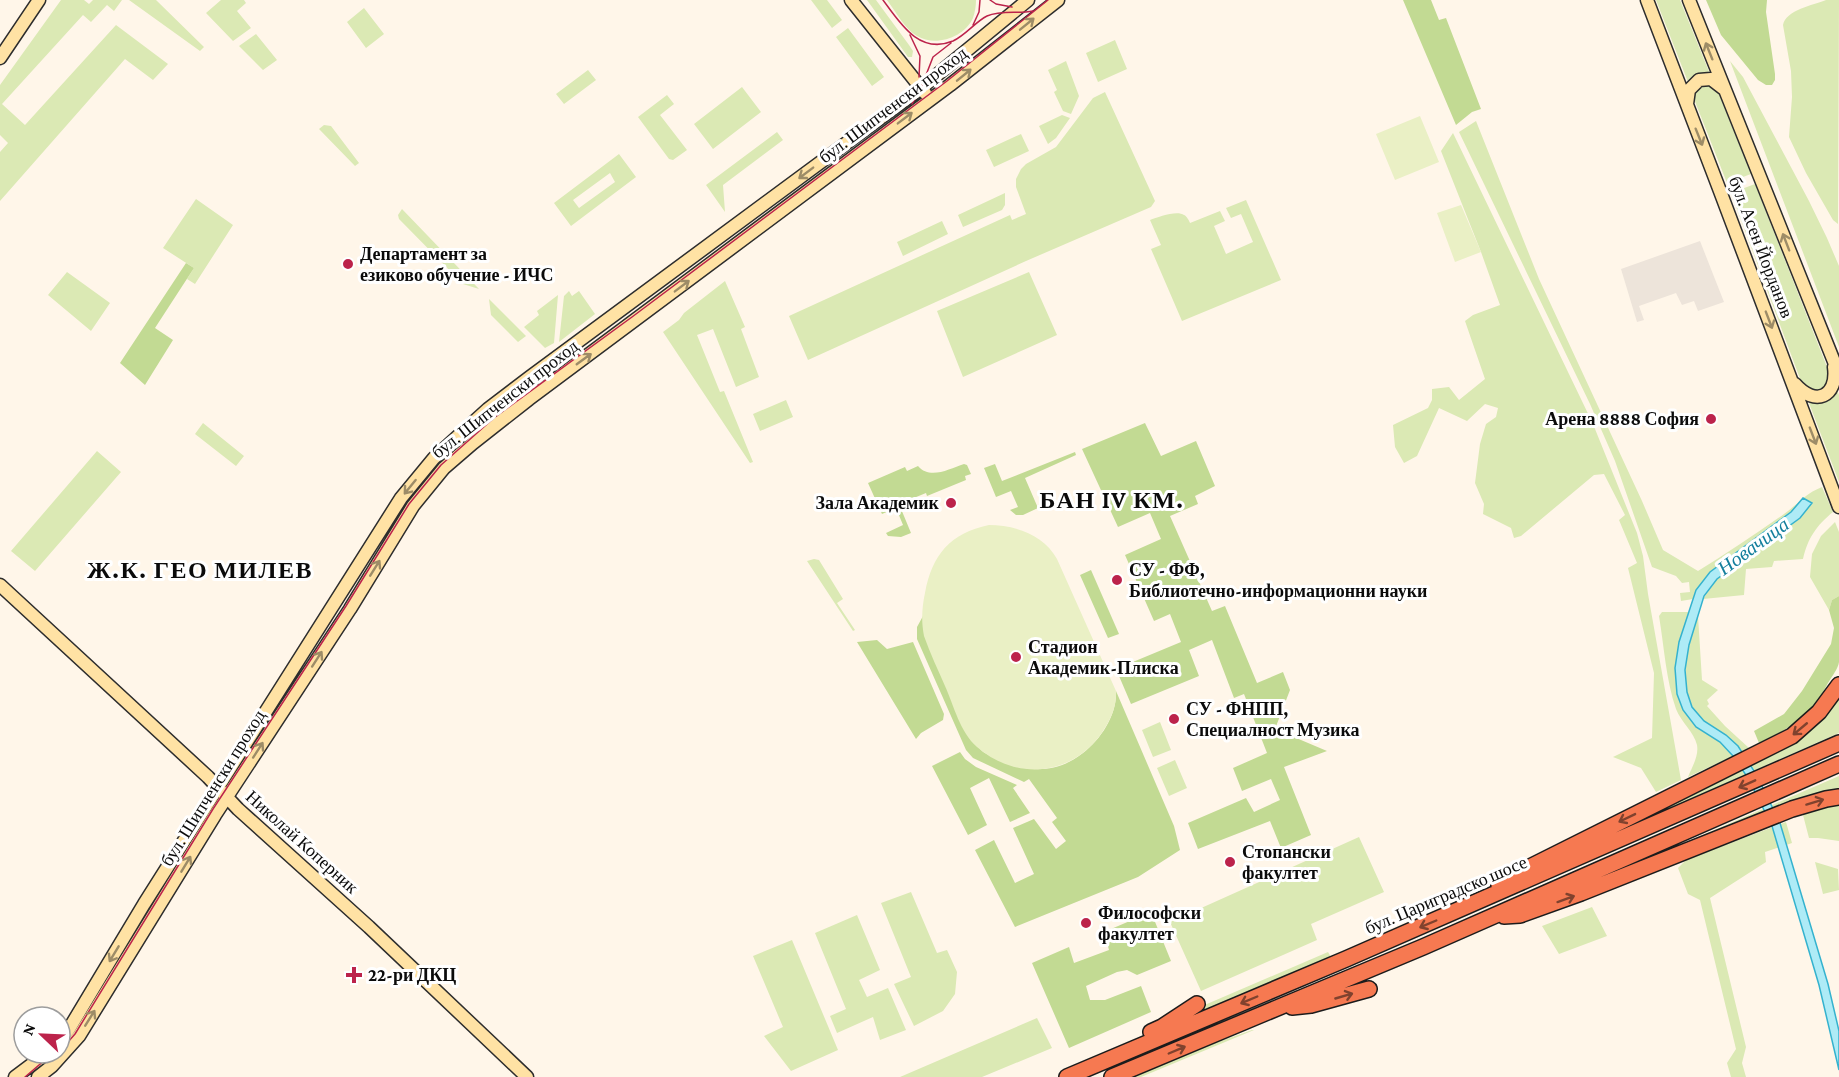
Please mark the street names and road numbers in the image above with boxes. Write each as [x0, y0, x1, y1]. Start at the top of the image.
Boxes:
street label: бул. Шипченски проход [815, 43, 971, 167]
street label: бул. Асен Йорданов [1725, 173, 1797, 321]
street label: бул. Шипченски проход [428, 336, 582, 462]
street label: бул. Шипченски проход [157, 706, 269, 870]
street label: Николай Коперник [242, 786, 362, 898]
street label: бул. Цариградско шосе [1362, 852, 1530, 938]

